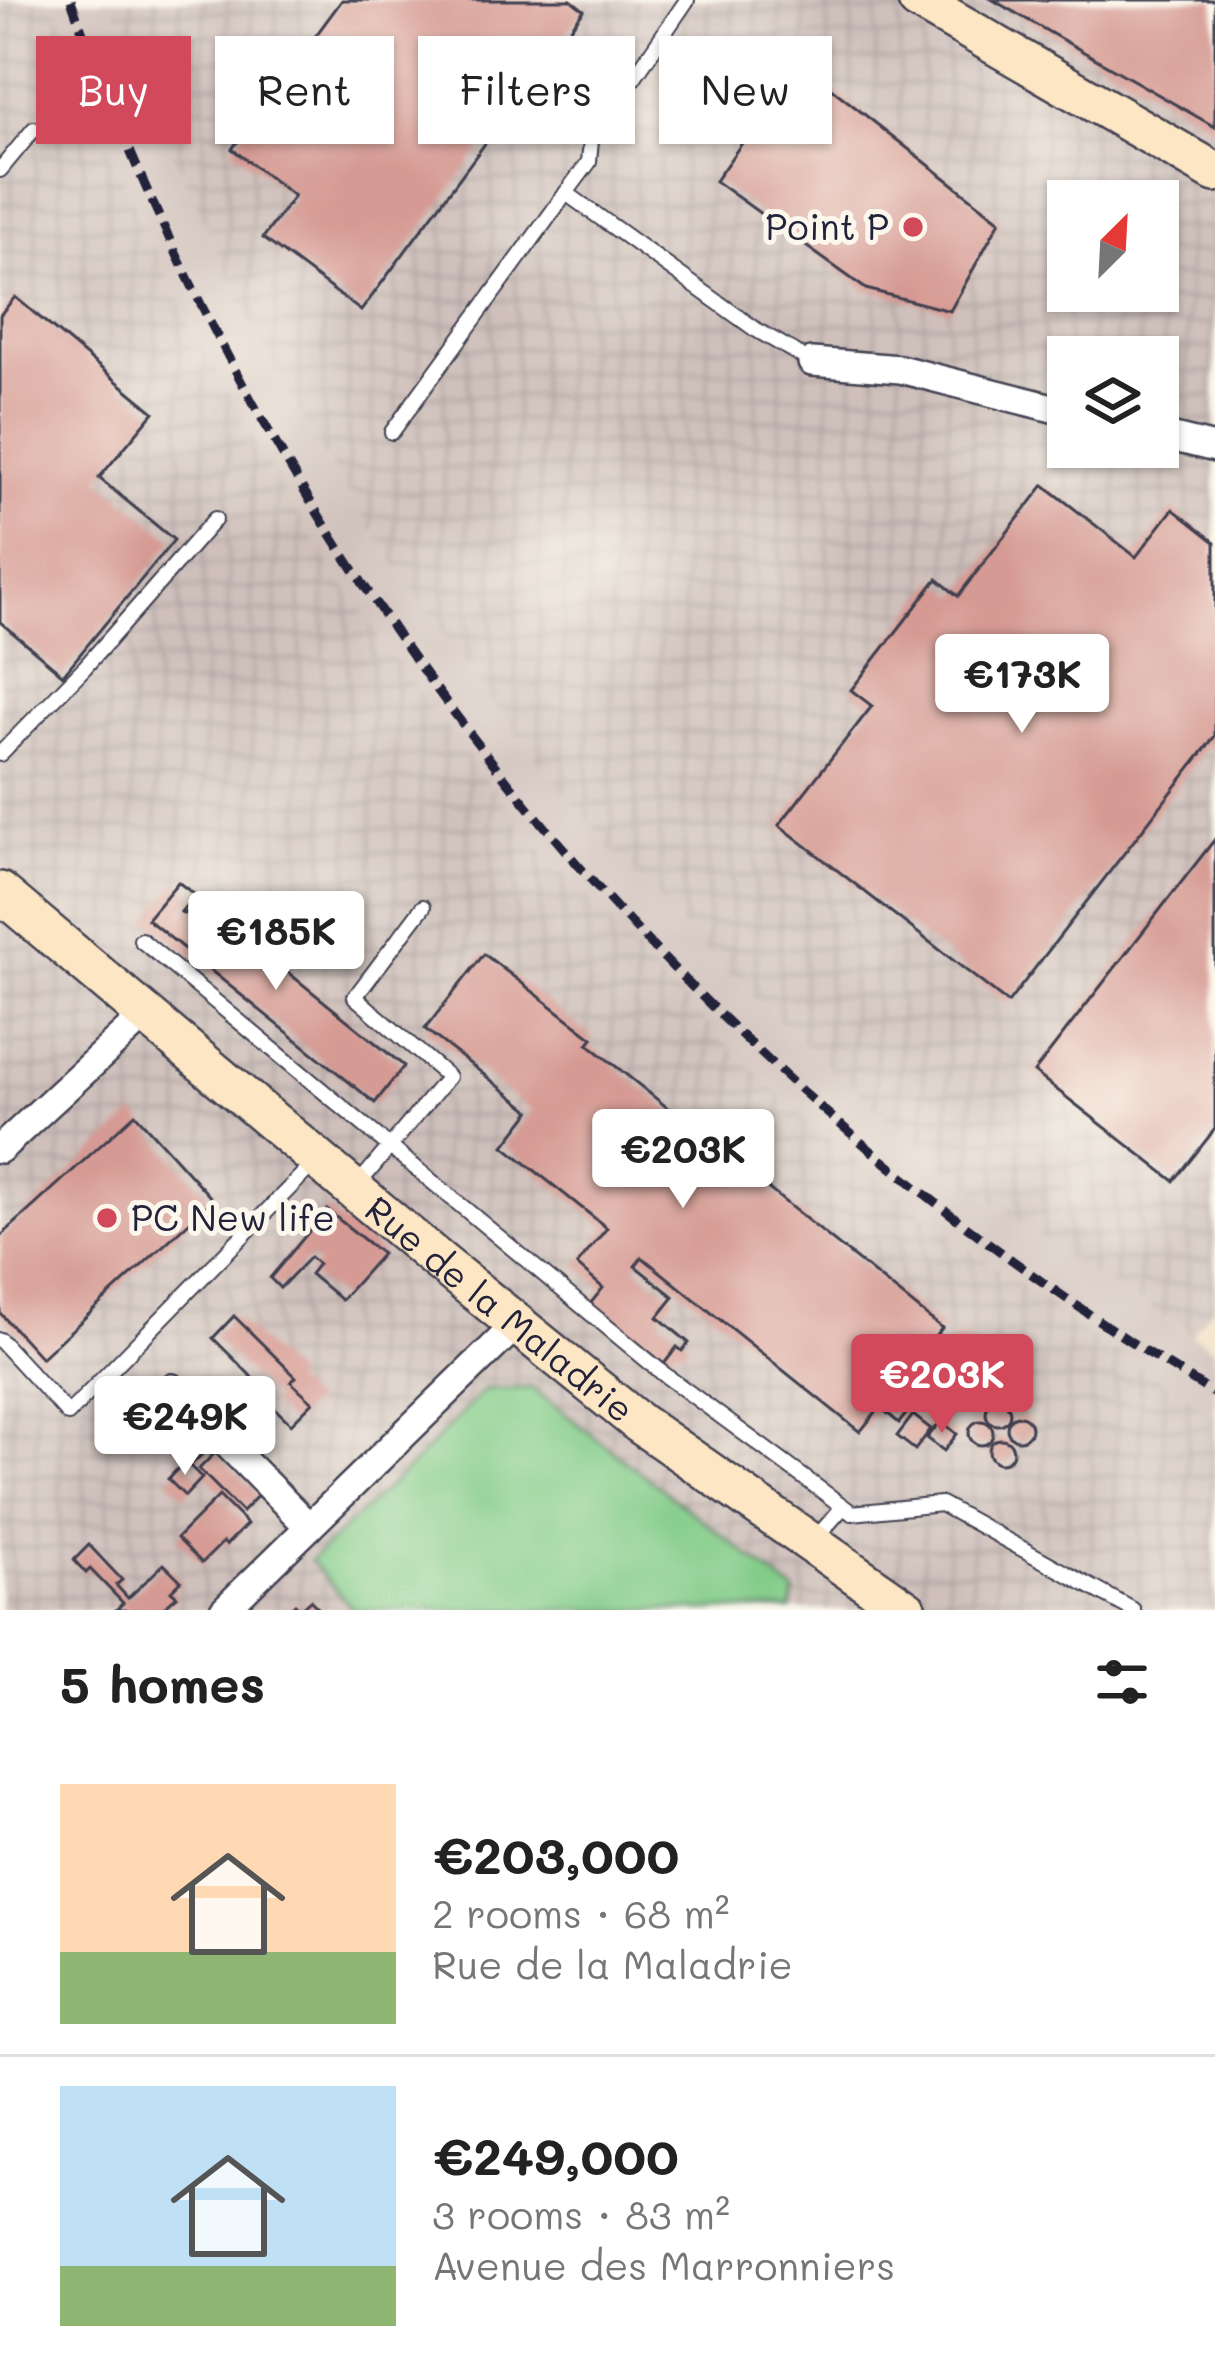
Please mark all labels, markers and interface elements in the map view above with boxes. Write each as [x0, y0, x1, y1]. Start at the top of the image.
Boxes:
chip: Buy [36, 36, 191, 144]
chip: Rent [215, 36, 394, 144]
chip: Filters [418, 36, 635, 144]
chip: New [659, 36, 832, 144]
north arrow [1047, 180, 1179, 312]
map controls [1047, 180, 1179, 468]
place label: Point P [765, 202, 889, 249]
marker: Point P [900, 214, 926, 240]
button: layers [1047, 336, 1179, 468]
pin: €173K [938, 634, 1106, 736]
text: €173K [962, 647, 1082, 698]
pin: €185K [192, 891, 360, 993]
text: €185K [215, 904, 337, 955]
pin: €203K [599, 1109, 767, 1211]
text: €203K [619, 1122, 747, 1173]
street label: Rue de la Maladrie [357, 1185, 644, 1432]
place label: PC New life [131, 1193, 335, 1240]
marker: PC New life [94, 1205, 120, 1231]
pin: €203K [858, 1334, 1026, 1436]
text: €203K [878, 1347, 1006, 1398]
pin: €249K [101, 1376, 269, 1478]
text: €249K [121, 1389, 249, 1440]
text: 5 homes [60, 1649, 265, 1716]
icon: filters [1089, 1649, 1155, 1715]
text: €203,000 [432, 1820, 679, 1887]
icon: home [156, 1832, 300, 1976]
text: 2 rooms · 68 m² [432, 1887, 730, 1938]
text: Rue de la Maladrie [432, 1938, 793, 1989]
text: €249,000 [432, 2121, 679, 2188]
icon: home [156, 2134, 300, 2278]
text: 3 rooms · 83 m² [432, 2188, 730, 2239]
text: Avenue des Marronniers [432, 2239, 895, 2290]

